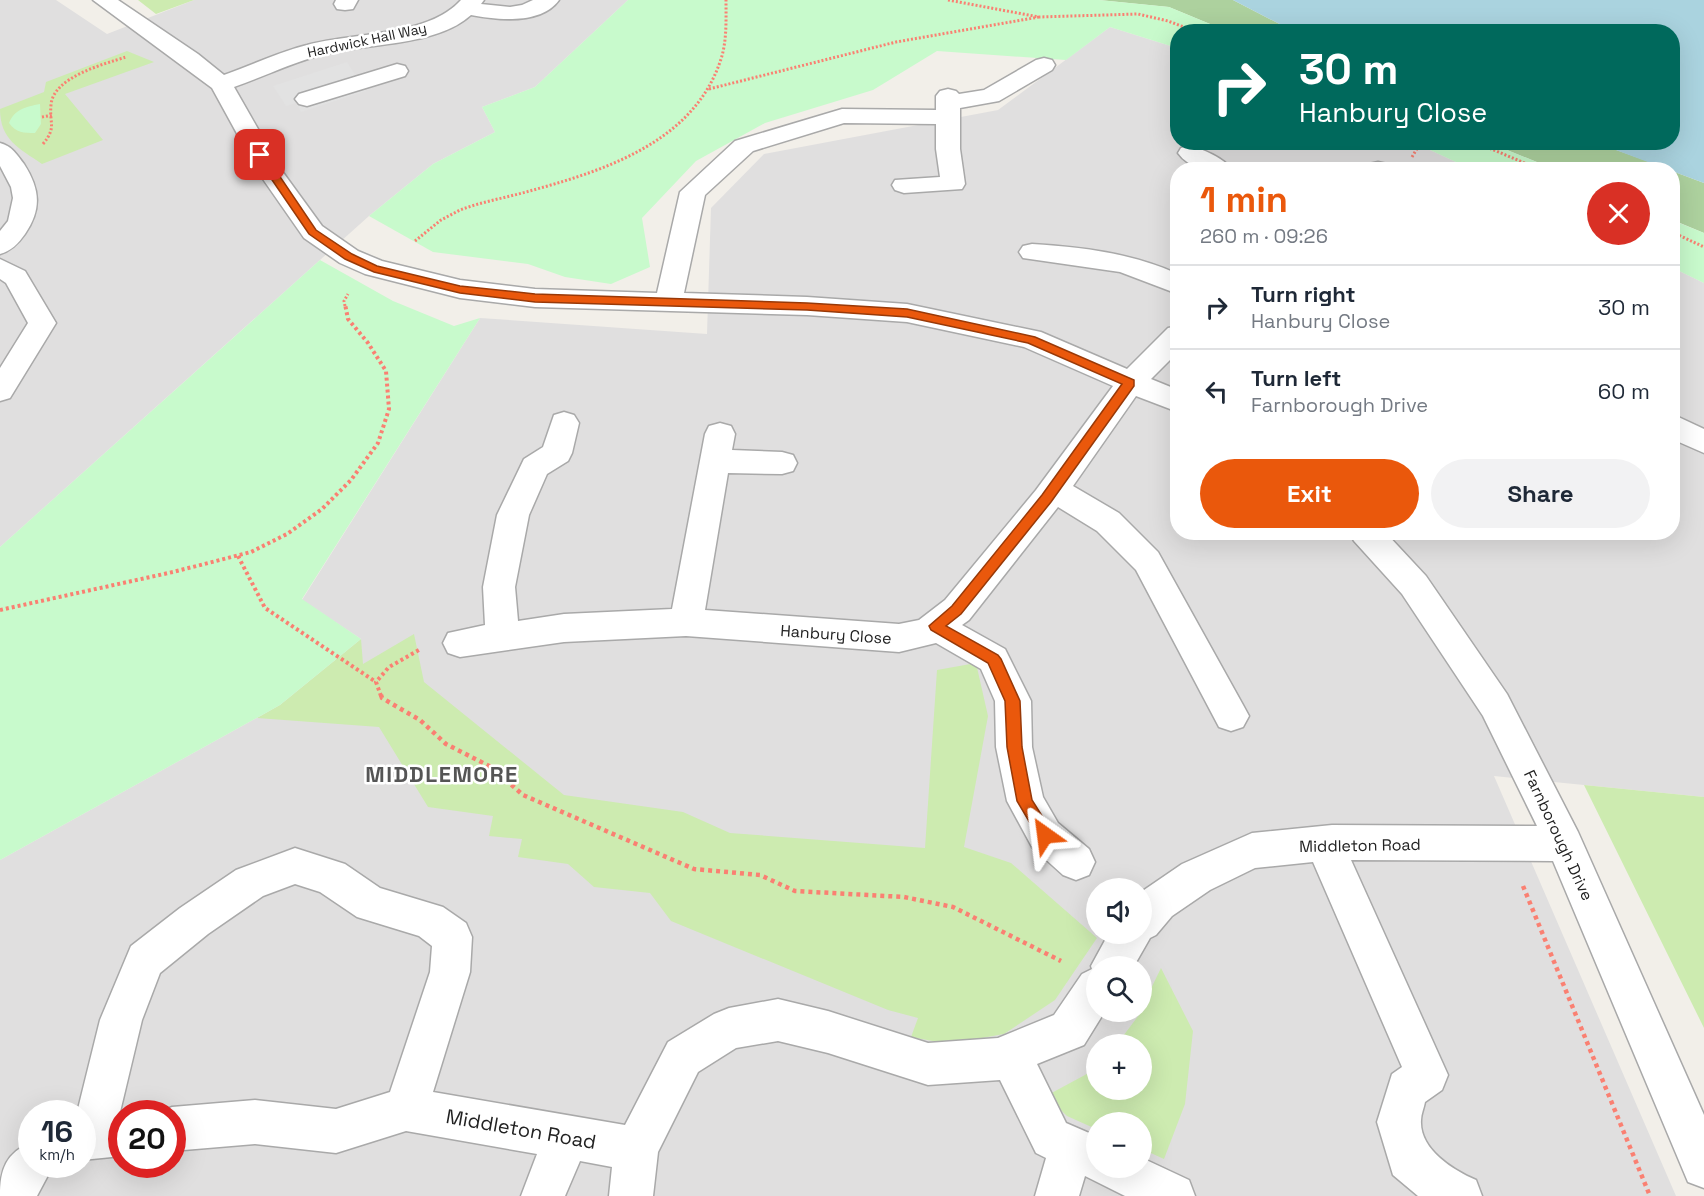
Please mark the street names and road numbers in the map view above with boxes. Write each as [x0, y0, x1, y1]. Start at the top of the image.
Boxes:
street label: Hardwick Hall Way [306, 19, 428, 61]
street label: Hanbury Close [780, 620, 892, 649]
street label: Farnborough Drive [1519, 767, 1598, 904]
street label: Middleton Road [1299, 834, 1421, 857]
street label: Middleton Road [444, 1103, 598, 1155]

